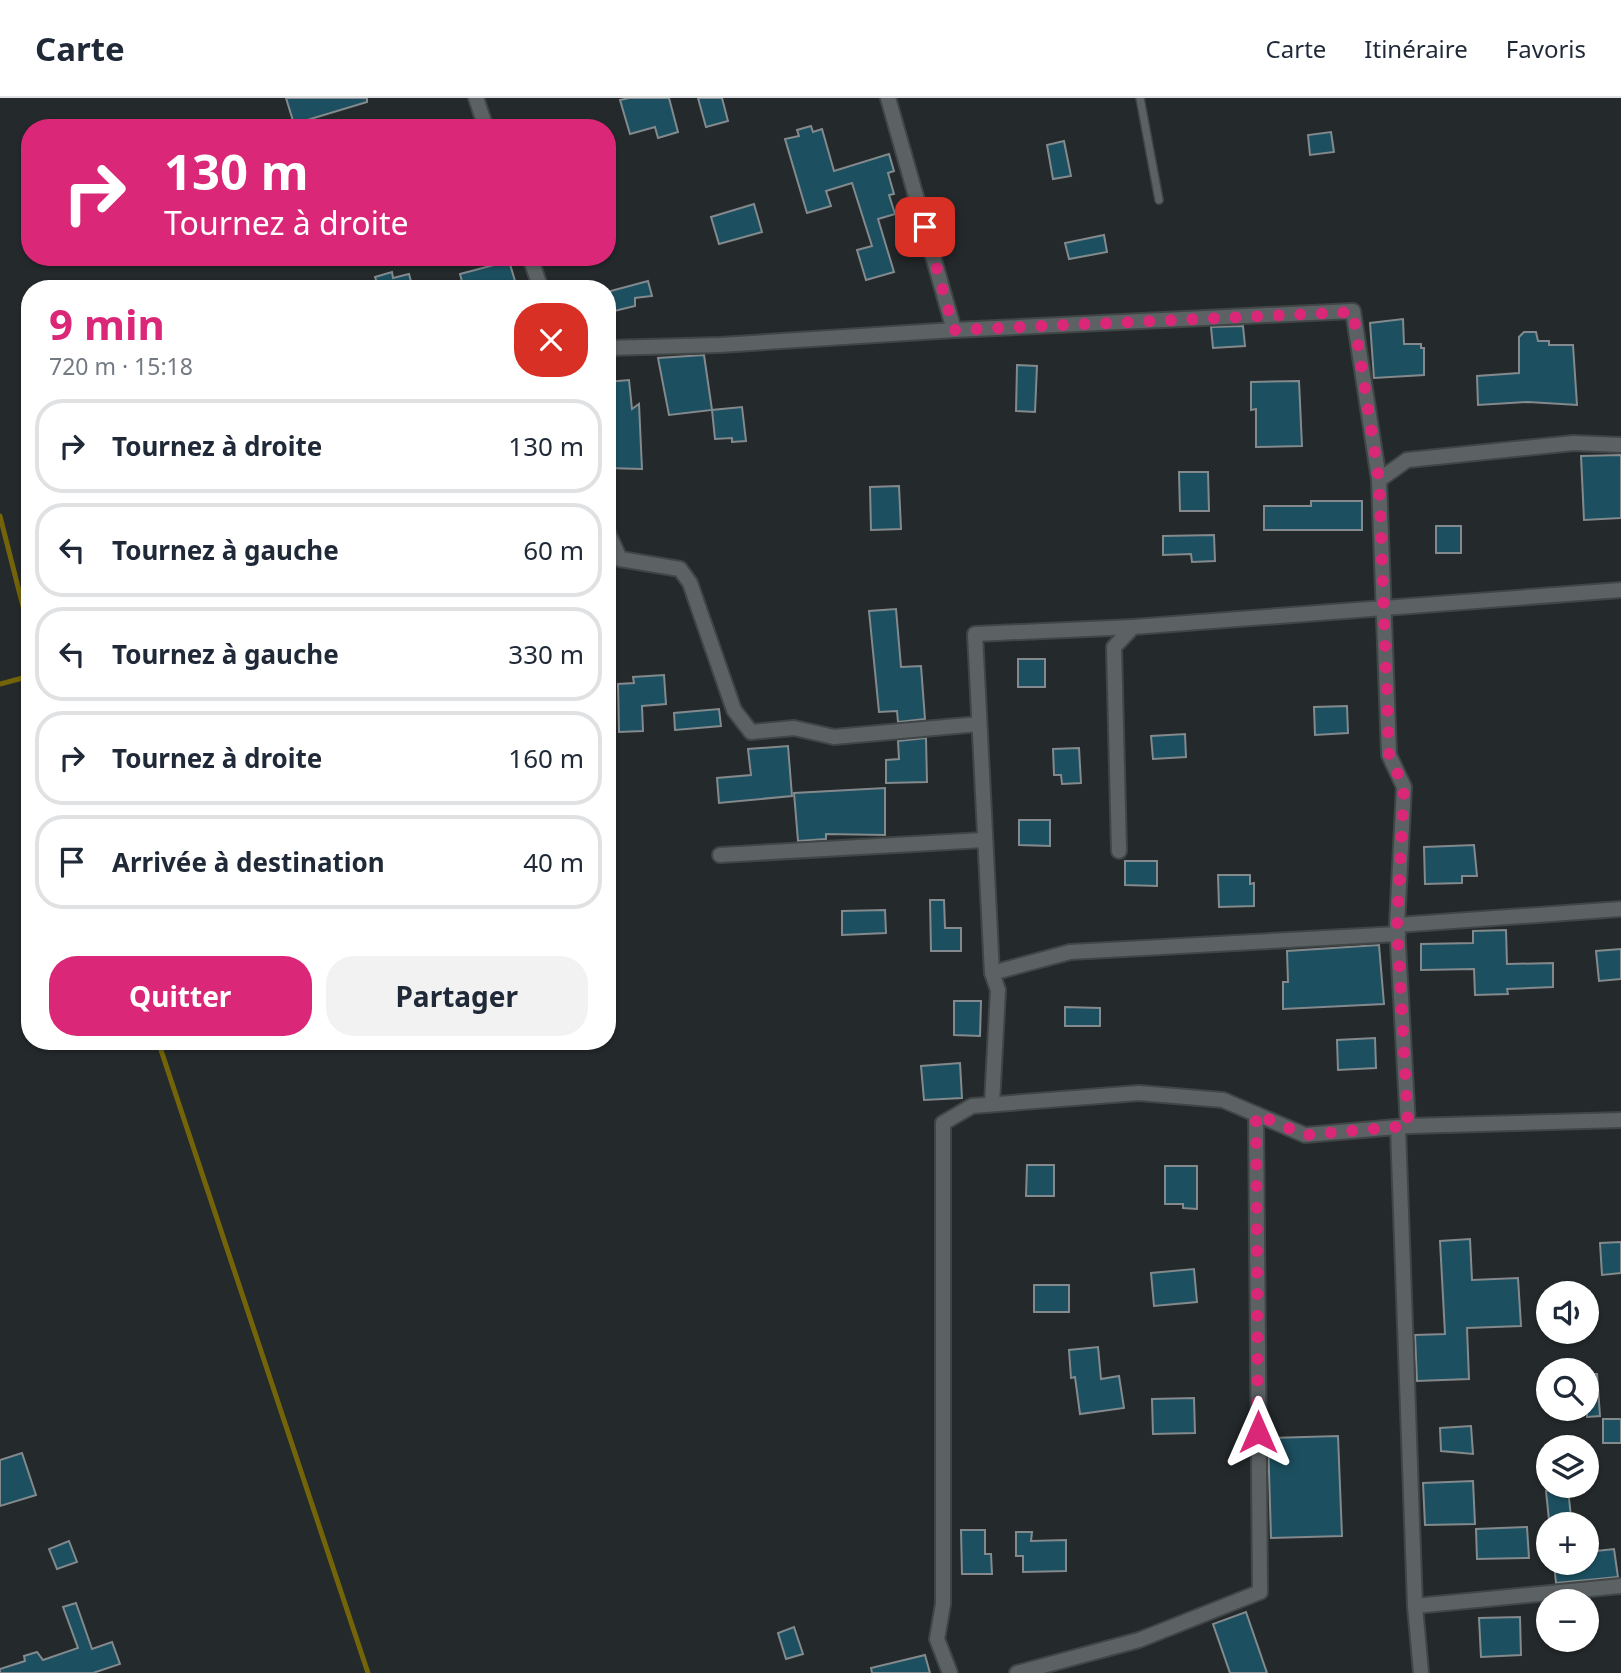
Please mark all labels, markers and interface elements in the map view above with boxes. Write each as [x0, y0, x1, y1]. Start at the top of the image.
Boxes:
text: Carte [35, 26, 125, 71]
text: Carte [1266, 32, 1326, 65]
text: Itinéraire [1364, 32, 1468, 65]
text: Favoris [1506, 32, 1586, 65]
text: 130 m [164, 138, 309, 204]
icon: right [49, 147, 140, 238]
pin [895, 197, 955, 257]
text: Tournez à droite [164, 201, 409, 244]
icon: arrive [906, 208, 944, 246]
text: 9 min [49, 295, 165, 352]
button: close [514, 303, 588, 377]
text: 720 m · 15:18 [49, 350, 193, 382]
icon: right [53, 427, 91, 465]
text: Tournez à droite [112, 428, 322, 464]
text: 130 m [508, 428, 584, 464]
icon: left [53, 531, 91, 569]
text: Tournez à gauche [112, 532, 339, 568]
text: 60 m [523, 532, 584, 568]
icon: left [53, 635, 91, 673]
text: Tournez à gauche [112, 636, 339, 672]
text: 330 m [508, 636, 584, 672]
icon: right [53, 739, 91, 777]
text: Tournez à droite [112, 740, 322, 776]
text: 160 m [508, 740, 584, 776]
icon: arrive [53, 843, 91, 881]
text: Arrivée à destination [112, 844, 385, 880]
text: 40 m [523, 844, 584, 880]
button: Quitter [49, 956, 312, 1036]
button: Partager [326, 956, 588, 1036]
map controls [1536, 1281, 1599, 1652]
button: sound [1536, 1281, 1599, 1344]
button: search [1536, 1358, 1599, 1421]
position arrow [1221, 1395, 1295, 1469]
button: layers [1536, 1435, 1599, 1498]
button: + [1536, 1512, 1599, 1575]
button: − [1536, 1589, 1599, 1652]

